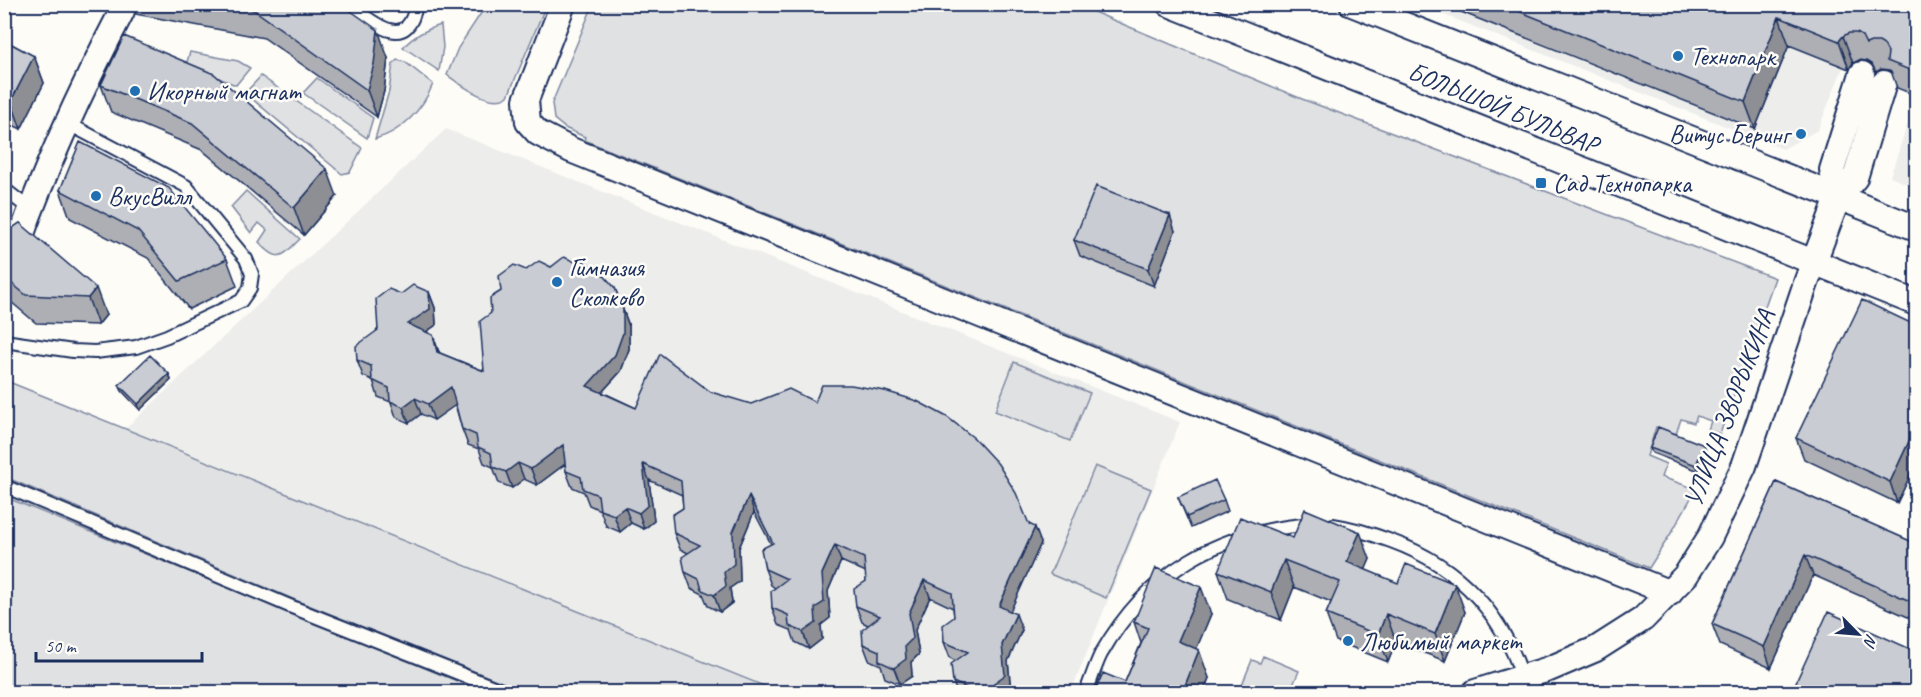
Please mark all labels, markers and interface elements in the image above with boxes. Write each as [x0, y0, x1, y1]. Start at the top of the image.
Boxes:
place label: Технопарк [1690, 40, 1777, 73]
marker: Технопарк [1671, 49, 1685, 63]
street label: БОЛЬШОЙ БУЛЬВАР [1403, 55, 1605, 162]
place label: Икорный магнат [147, 75, 302, 108]
marker: Икорный магнат [128, 84, 142, 98]
place label: Витус Беринг [1669, 118, 1793, 151]
marker: Витус Беринг [1794, 127, 1808, 141]
place label: Сад Технопарка [1553, 167, 1693, 200]
marker: Сад Технопарка [1534, 176, 1548, 190]
place label: ВкусВилл [108, 180, 193, 213]
marker: ВкусВилл [89, 189, 103, 203]
place label: Гимназия Сколково [569, 251, 646, 314]
marker: Гимназия Сколково [550, 275, 564, 289]
street label: УЛИЦА ЗВОРЫКИНА [1676, 304, 1782, 511]
north arrow [1828, 604, 1888, 664]
scale bar [36, 625, 202, 663]
place label: Любимый маркет [1360, 625, 1523, 658]
text: N [1858, 631, 1882, 651]
marker: Любимый маркет [1341, 634, 1355, 648]
text: 50 m [45, 635, 78, 657]

